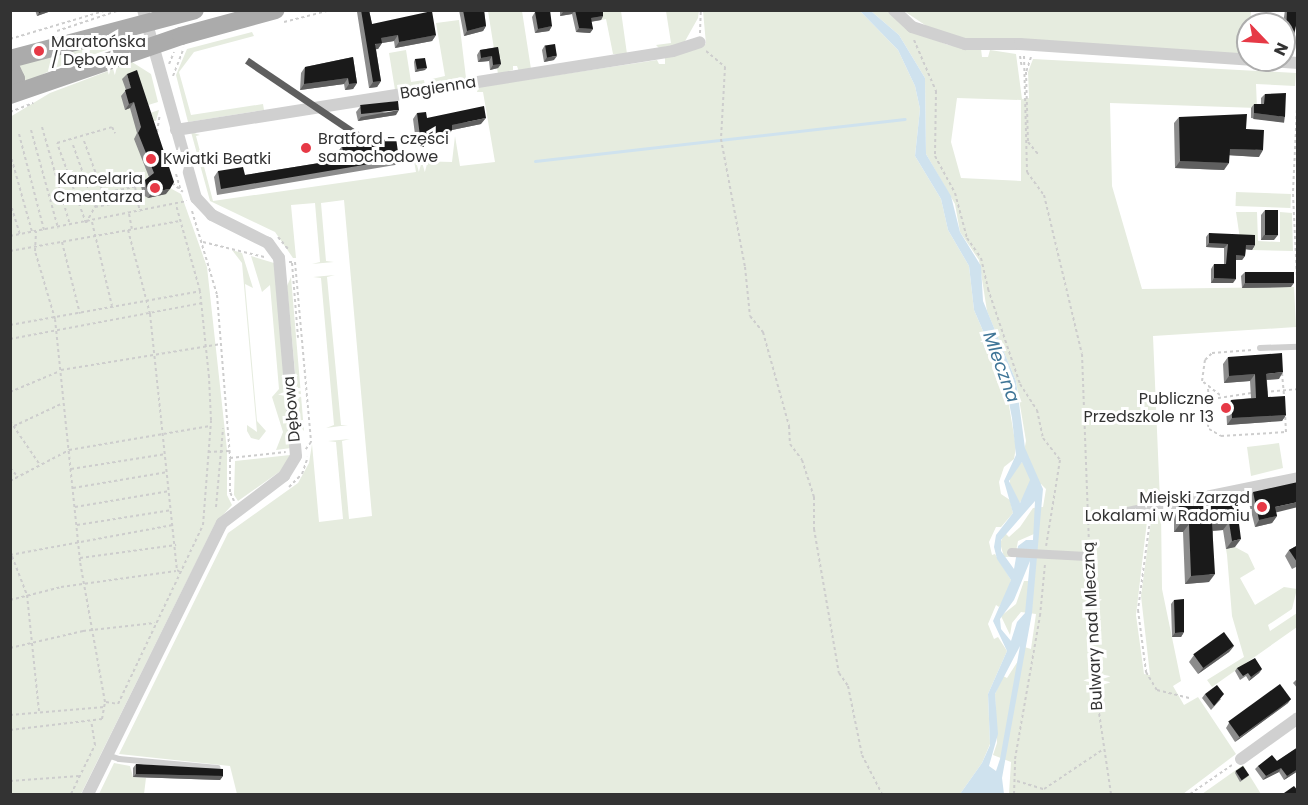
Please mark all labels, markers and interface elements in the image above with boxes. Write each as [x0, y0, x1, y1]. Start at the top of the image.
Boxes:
north arrow [1236, 12, 1296, 72]
place label: Maratońska / Dębowa [51, 32, 146, 70]
text: N [1268, 39, 1294, 59]
marker: Maratońska / Dębowa [32, 44, 46, 58]
street label: Bagienna [399, 73, 477, 103]
place label: Bratford - części samochodowe [318, 129, 449, 167]
marker: Bratford - części samochodowe [299, 141, 313, 155]
place label: Kwiatki Beatki [163, 149, 271, 169]
marker: Kwiatki Beatki [144, 152, 158, 166]
place label: Kancelaria Cmentarza [53, 169, 143, 207]
marker: Kancelaria Cmentarza [148, 181, 162, 195]
water label: Mleczna [978, 329, 1024, 405]
street label: Dębowa [280, 375, 304, 443]
place label: Publiczne Przedszkole nr 13 [1083, 389, 1214, 427]
marker: Publiczne Przedszkole nr 13 [1219, 401, 1233, 415]
place label: Miejski Zarząd Lokalami w Radomiu [1085, 488, 1250, 526]
marker: Miejski Zarząd Lokalami w Radomiu [1255, 500, 1269, 514]
street label: Bulwary nad Mleczną [1079, 541, 1107, 711]

